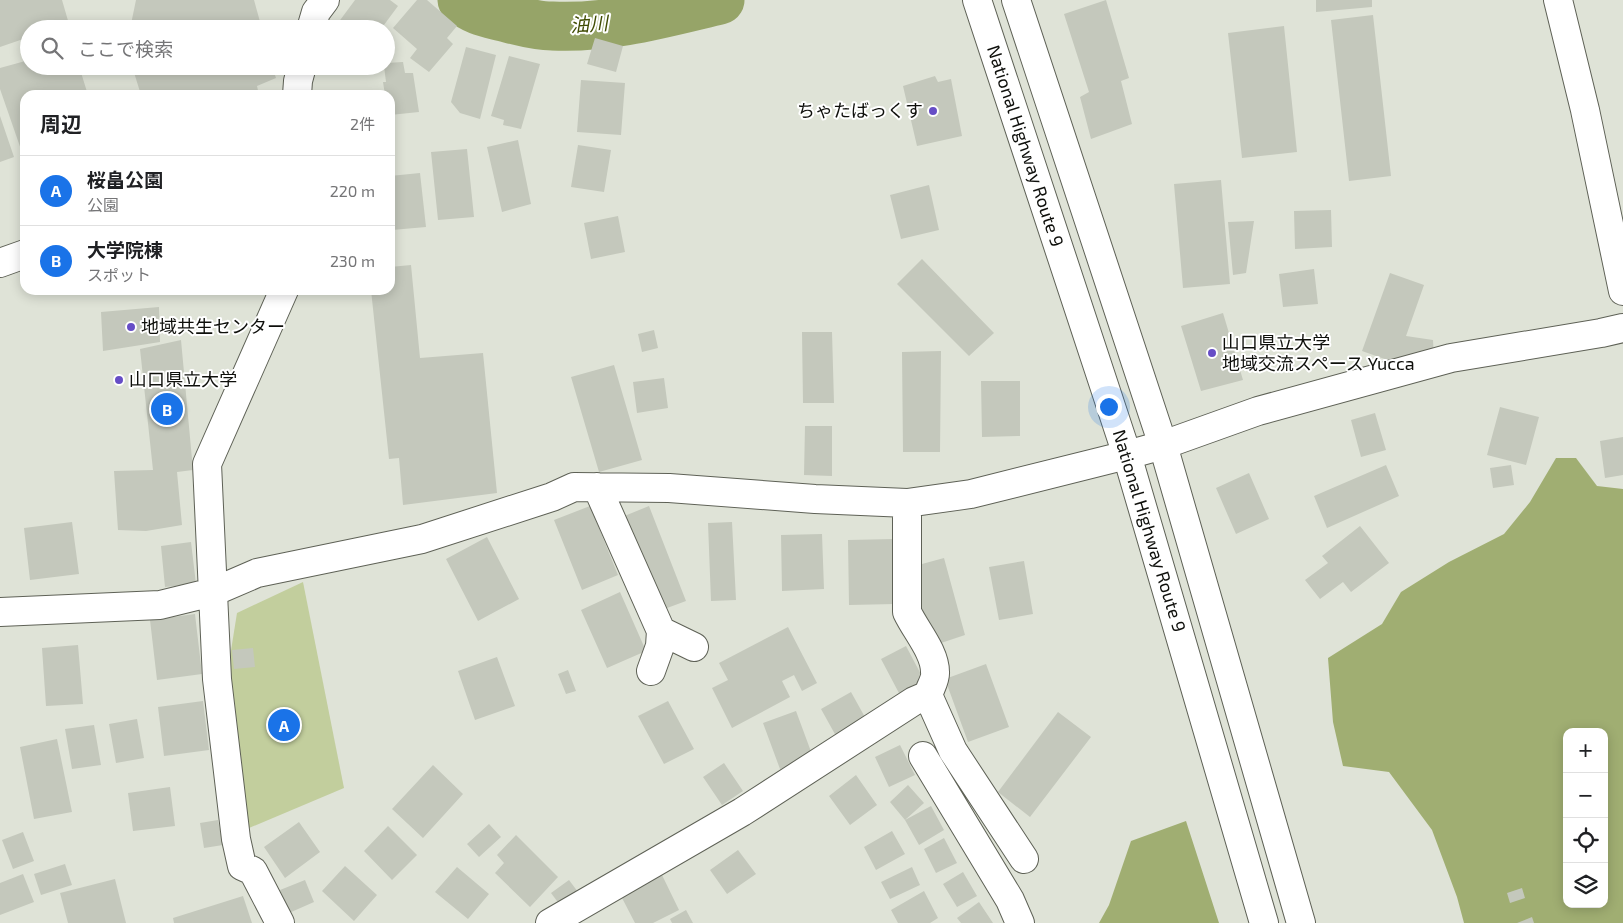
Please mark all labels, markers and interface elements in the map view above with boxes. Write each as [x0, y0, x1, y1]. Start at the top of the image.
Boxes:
water label: 油川 [569, 11, 611, 36]
search box [20, 20, 395, 75]
icon: search [38, 34, 66, 62]
text: ここで検索 [78, 37, 173, 60]
street label: National Highway Route 9 [983, 42, 1069, 249]
place label: ちゃたばっくす [797, 99, 923, 121]
marker: ちゃたばっくす [927, 105, 939, 117]
text: 周辺 [40, 111, 82, 136]
text: 2件 [350, 114, 375, 133]
text: 桜畠公園 [87, 168, 163, 191]
text: A [51, 181, 61, 200]
text: 220 m [330, 181, 375, 200]
text: 公園 [87, 195, 119, 214]
text: 大学院棟 [87, 238, 163, 261]
text: B [51, 251, 61, 270]
text: 230 m [330, 251, 375, 270]
text: スポット [87, 265, 151, 284]
place label: 地域共生センター [141, 315, 285, 337]
marker: 地域共生センター [125, 321, 137, 333]
place label: 山口県立大学 地域交流スペース Yucca [1222, 331, 1415, 374]
marker: 山口県立大学 地域交流スペース Yucca [1206, 347, 1218, 359]
place label: 山口県立大学 [129, 368, 237, 390]
marker: 山口県立大学 [113, 374, 125, 386]
pin: B [151, 390, 183, 428]
your location [1096, 394, 1122, 420]
street label: National Highway Route 9 [1109, 427, 1191, 635]
pin: A [268, 706, 300, 744]
map controls [1563, 728, 1608, 908]
button: + [1563, 728, 1608, 773]
button: − [1563, 773, 1608, 818]
button: locate [1563, 818, 1608, 863]
button: layers [1563, 863, 1608, 908]

